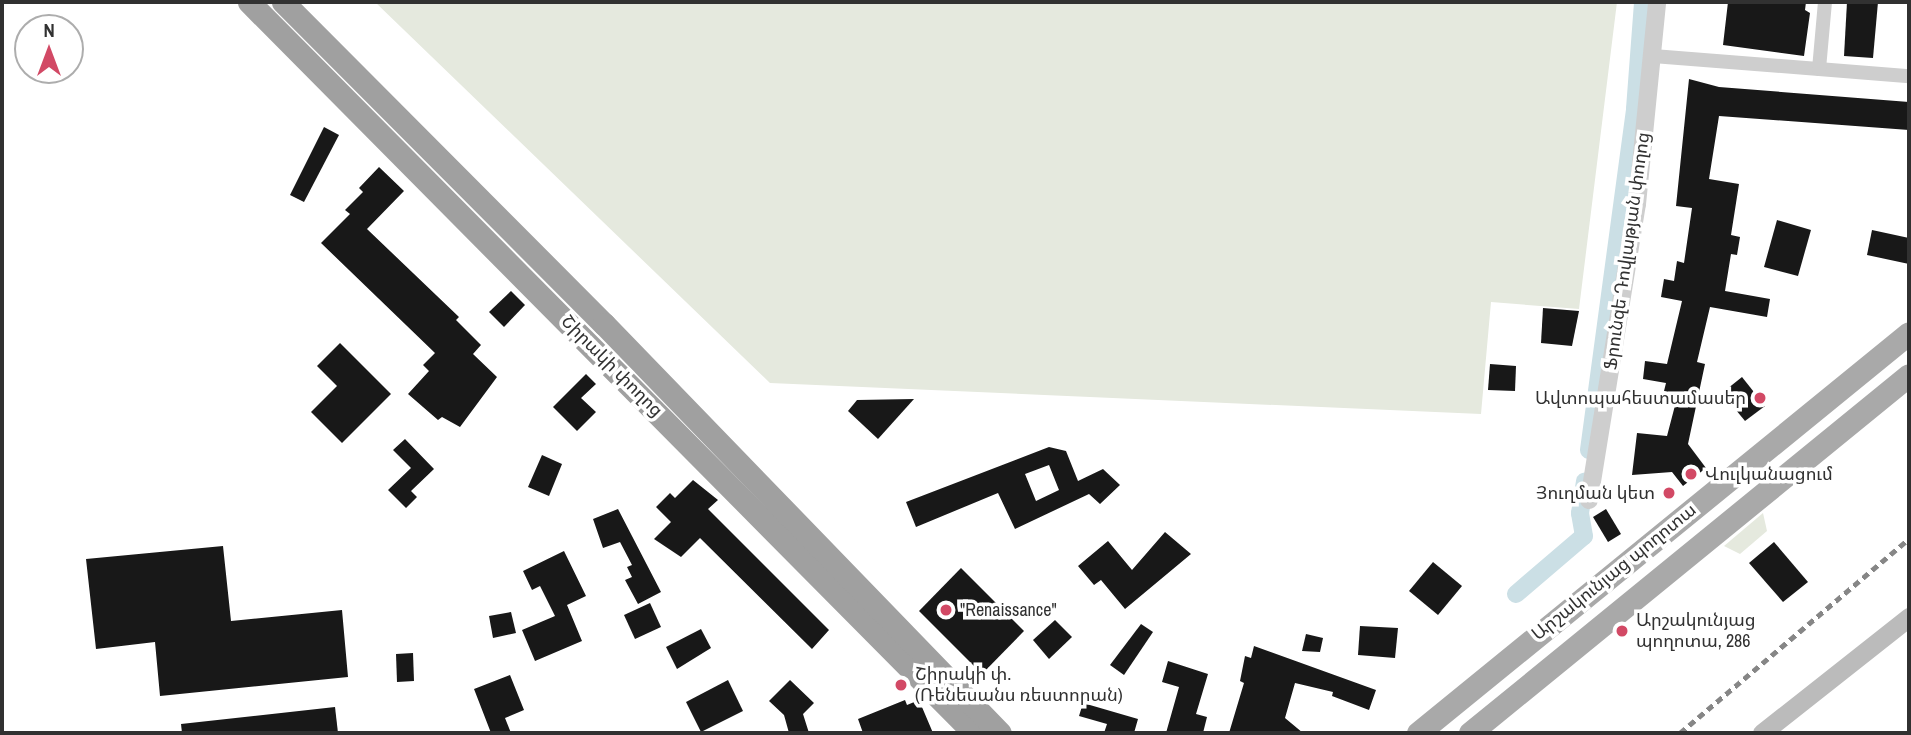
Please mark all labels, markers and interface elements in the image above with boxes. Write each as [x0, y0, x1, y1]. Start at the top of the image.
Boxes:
north arrow [14, 14, 84, 84]
text: N [43, 17, 55, 43]
street label: Ֆրունզե Դովլաթյան փողոց [1600, 131, 1654, 371]
street label: Շիրակի փողոց [557, 311, 667, 421]
place label: Ավտոպահեստամասեր [1535, 387, 1746, 409]
marker: Ավտոպահեստամասեր [1752, 390, 1768, 406]
place label: Վուլկանացում [1705, 463, 1833, 485]
marker: Վուլկանացում [1683, 466, 1699, 482]
place label: Յուղման կետ [1536, 482, 1655, 504]
marker: Յուղման կետ [1661, 485, 1677, 501]
street label: Արշակունյաց պողոտա [1527, 499, 1701, 645]
place label: "Renaissance" [960, 599, 1057, 621]
marker: "Renaissance" [938, 602, 954, 618]
place label: Արշակունյաց պողոտա, 286 [1636, 610, 1756, 652]
marker: Արշակունյաց պողոտա, 286 [1614, 623, 1630, 639]
place label: Շիրակի փ. (Ռենեսանս ռեստորան) [915, 664, 1123, 706]
marker: Շիրակի փ. (Ռենեսանս ռեստորան) [893, 677, 909, 693]

